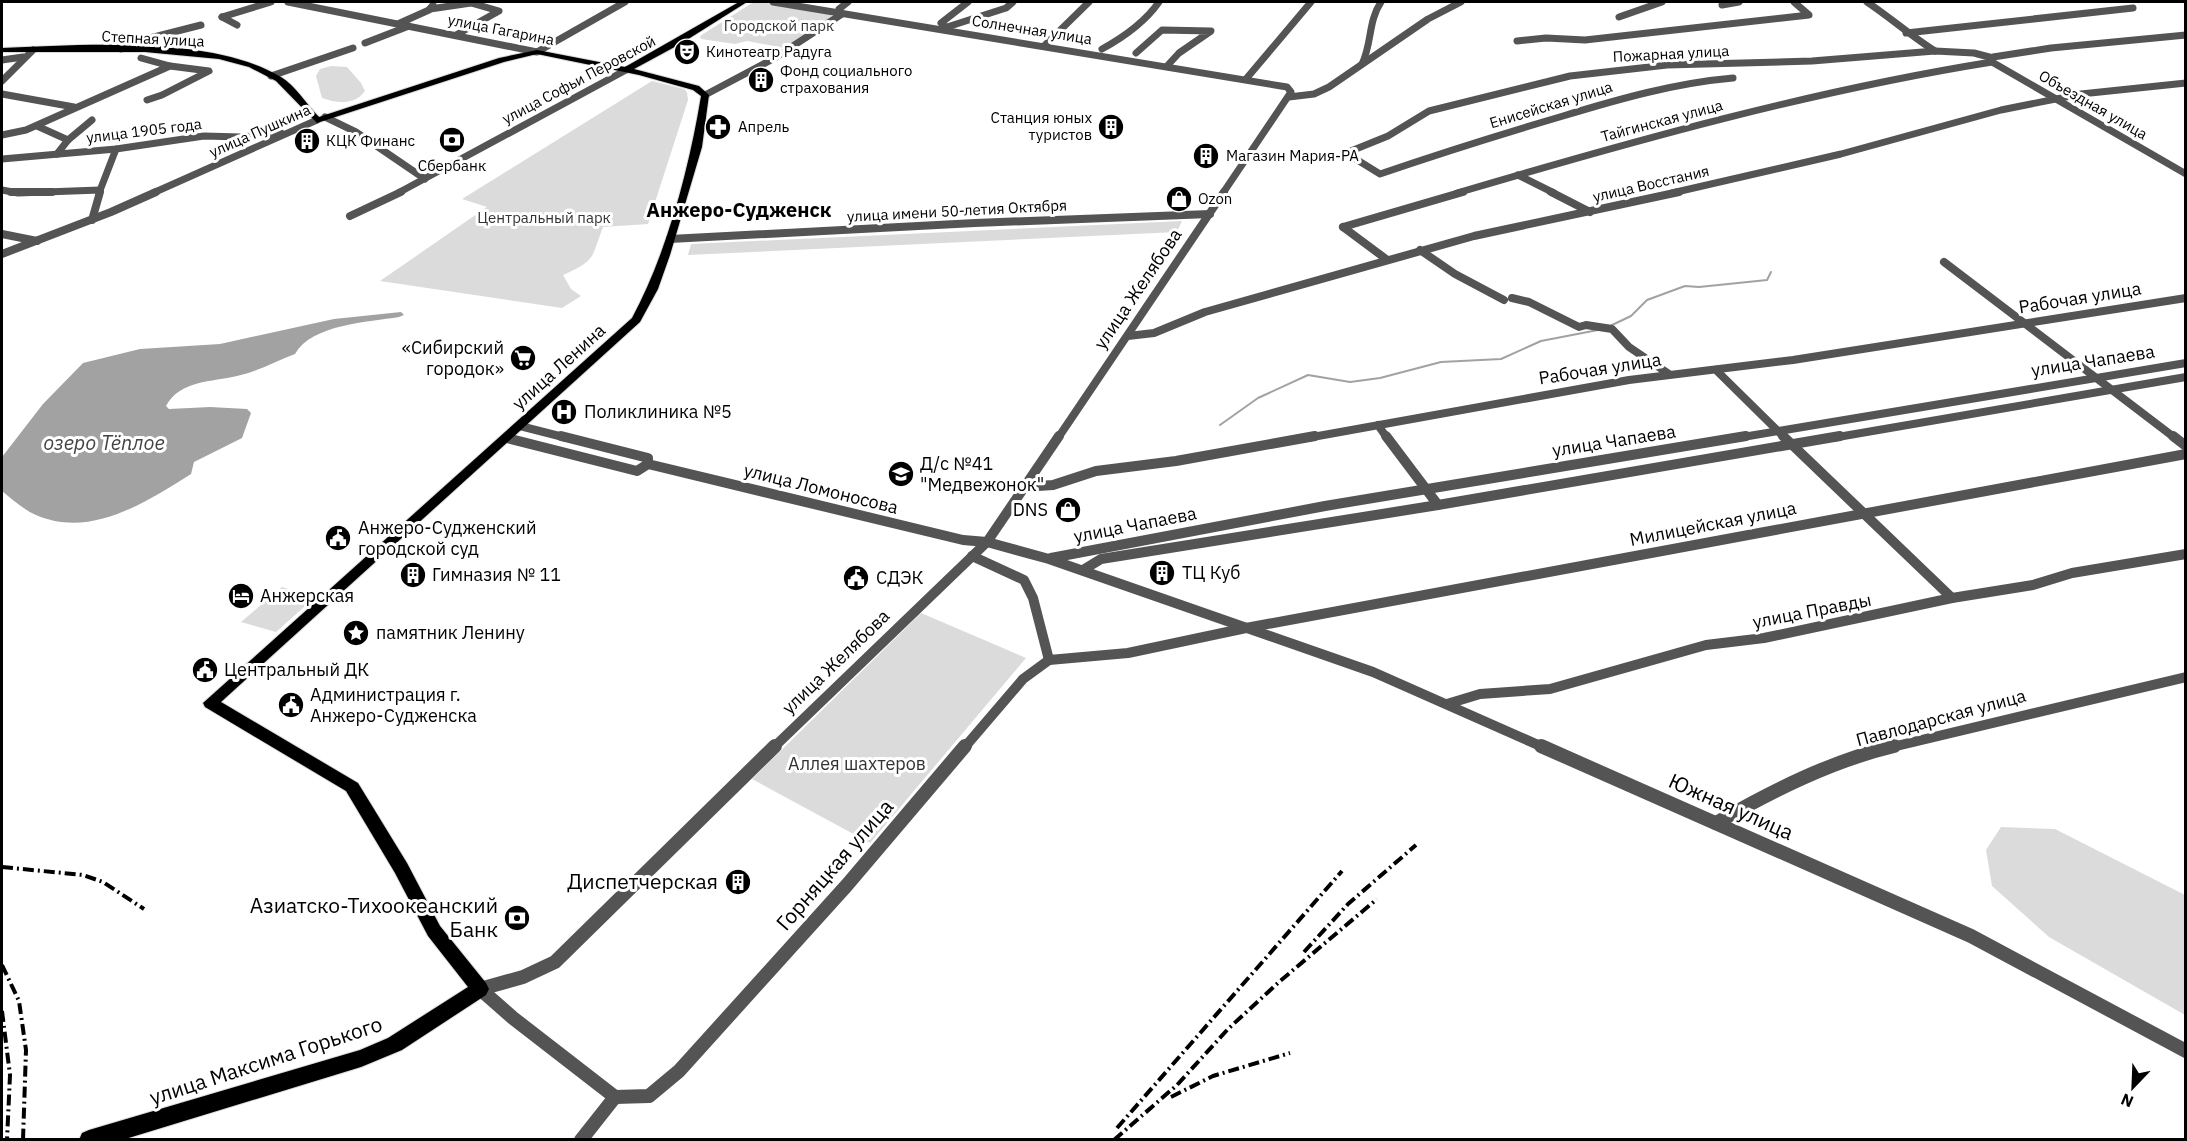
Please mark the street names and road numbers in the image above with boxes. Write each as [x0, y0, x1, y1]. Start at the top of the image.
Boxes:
street label: улица Гагарина [446, 10, 556, 49]
street label: Солнечная улица [971, 11, 1093, 48]
street label: Степная улица [101, 26, 205, 51]
street label: улица Софьи Перовской [499, 31, 659, 128]
street label: Пожарная улица [1612, 41, 1730, 66]
street label: Объездная улица [2036, 66, 2151, 143]
street label: Енисейская улица [1487, 77, 1615, 132]
street label: Тайгинская улица [1599, 95, 1725, 146]
street label: улица Пушкина [206, 100, 313, 161]
street label: улица 1905 года [85, 114, 203, 147]
street label: улица Восстания [1591, 161, 1711, 206]
street label: улица имени 50-летия Октября [846, 195, 1067, 226]
street label: улица Желябова [1089, 224, 1187, 353]
street label: Рабочая улица [2017, 276, 2143, 319]
street label: улица Ленина [507, 318, 610, 415]
street label: улица Чапаева [2030, 339, 2157, 382]
street label: Рабочая улица [1537, 347, 1663, 390]
street label: улица Чапаева [1551, 419, 1678, 462]
street label: улица Ломоносова [742, 458, 901, 519]
street label: Милицейская улица [1628, 496, 1799, 551]
street label: улица Чапаева [1071, 501, 1199, 548]
street label: улица Правды [1751, 588, 1873, 633]
street label: улица Желябова [777, 604, 895, 719]
street label: Павлодарская улица [1853, 684, 2029, 751]
street label: Южная улица [1665, 766, 1798, 846]
street label: Горняцкая улица [769, 793, 899, 936]
street label: улица Максима Горького [146, 1009, 386, 1111]

